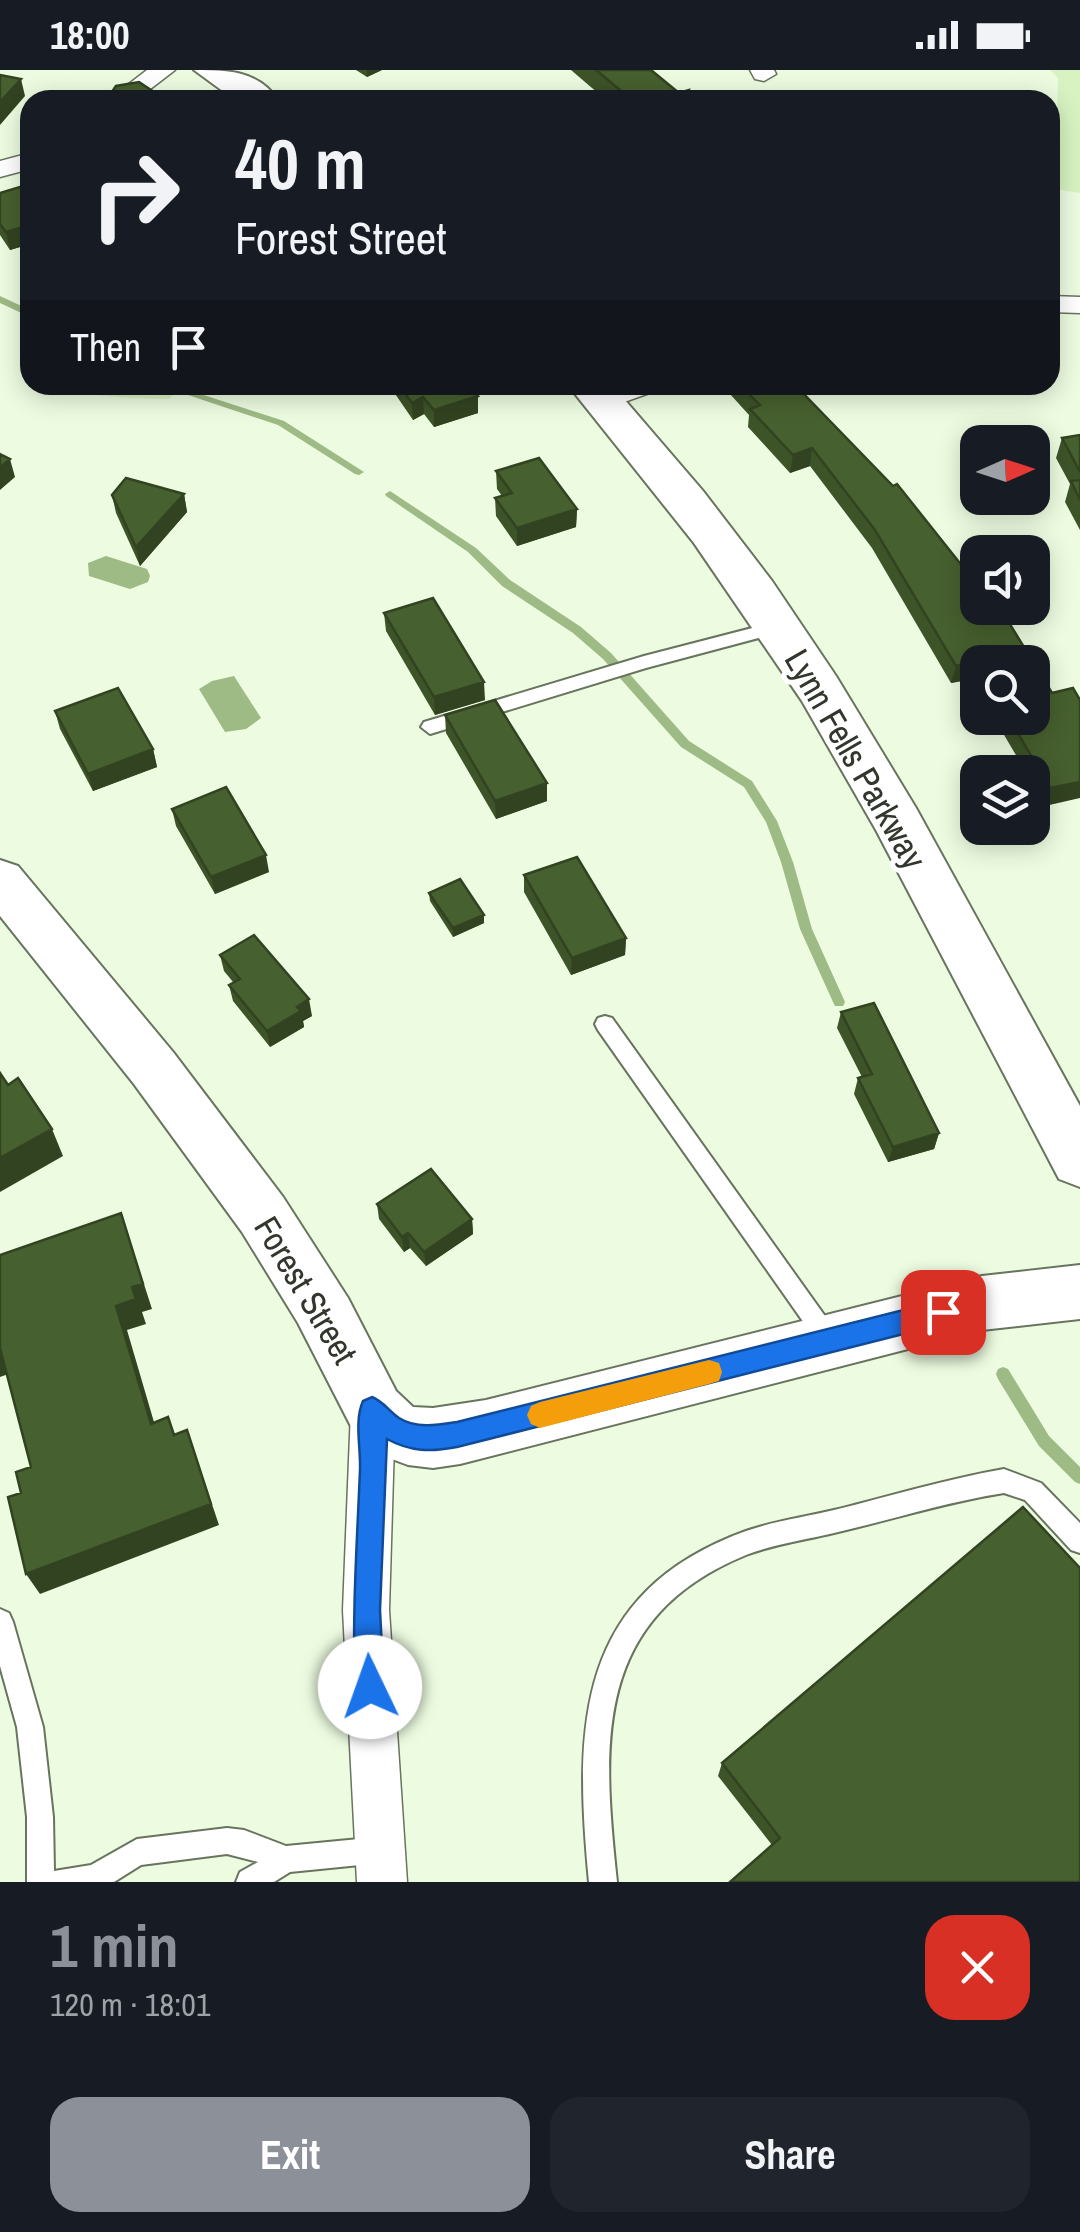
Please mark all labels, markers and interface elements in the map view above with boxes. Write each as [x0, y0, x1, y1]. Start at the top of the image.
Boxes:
text: 18:00 [50, 10, 130, 61]
text: 40 m [235, 117, 366, 211]
icon: right [70, 130, 200, 260]
text: Forest Street [235, 207, 447, 268]
icon: arrive [161, 320, 216, 375]
text: Then [70, 322, 141, 373]
north arrow [960, 425, 1050, 515]
map controls [960, 425, 1050, 845]
button: sound [960, 535, 1050, 625]
street label: Lynn Fells Parkway [774, 641, 938, 878]
button: search [960, 645, 1050, 735]
button: layers [960, 755, 1050, 845]
street label: Forest Street [243, 1207, 369, 1373]
pin [901, 1270, 986, 1355]
icon: arrive [916, 1285, 971, 1340]
position arrow [318, 1635, 422, 1739]
text: 1 min [50, 1905, 179, 1986]
button: close [925, 1915, 1030, 2020]
text: 120 m · 18:01 [50, 1983, 210, 2026]
button: Exit [50, 2097, 530, 2212]
button: Share [550, 2097, 1030, 2212]

